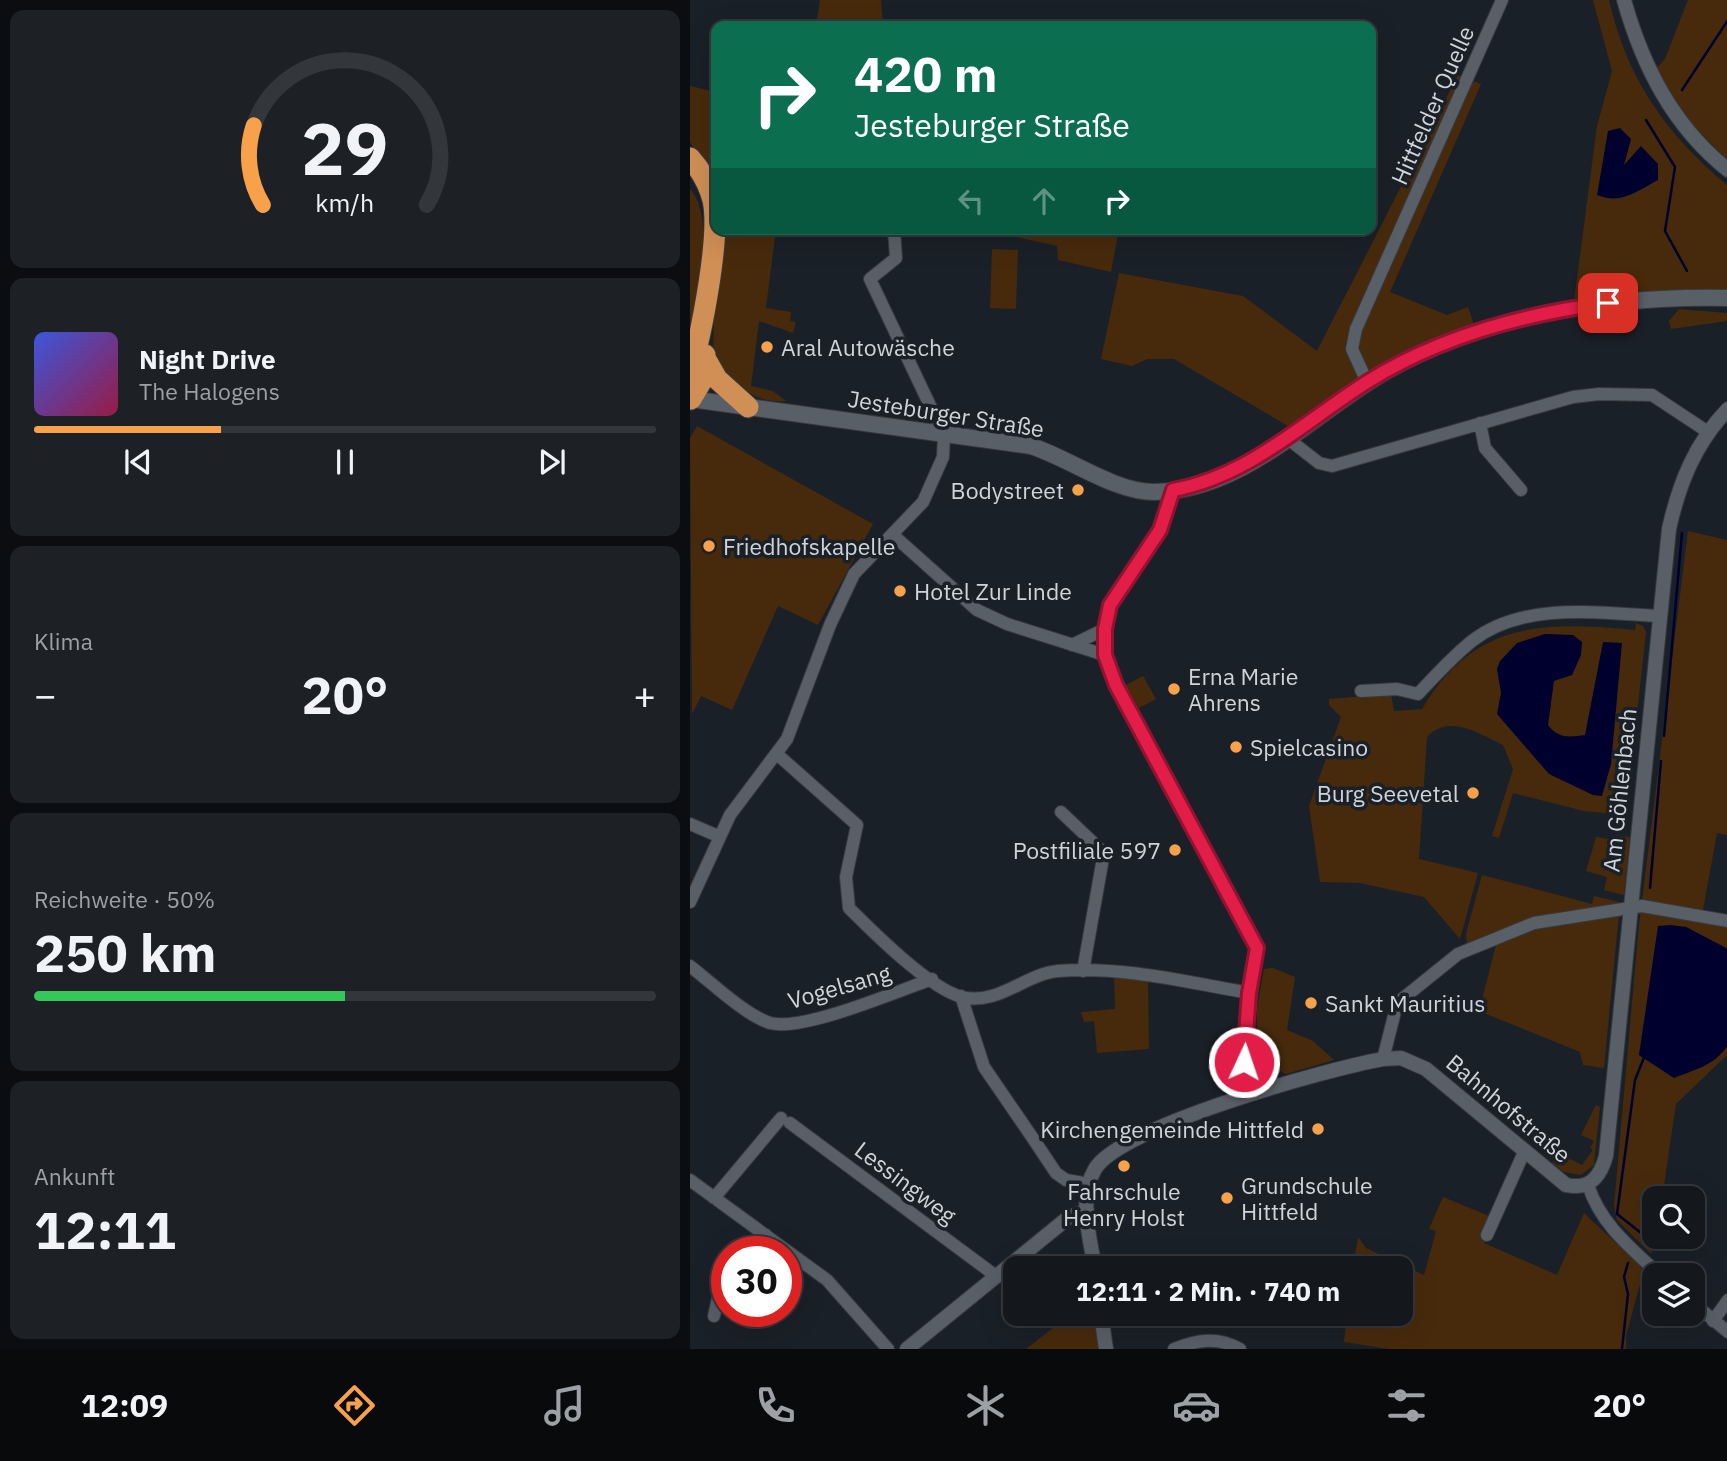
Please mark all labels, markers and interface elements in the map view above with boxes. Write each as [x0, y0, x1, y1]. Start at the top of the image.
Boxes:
street label: Hittfelder Quelle [1384, 21, 1480, 189]
text: 420 m [854, 42, 998, 105]
icon: right [739, 49, 830, 140]
text: 29 [301, 100, 389, 195]
text: Jesteburger Straße [854, 104, 1130, 146]
icon: left [952, 182, 990, 220]
icon: ahead [1025, 182, 1063, 220]
icon: right [1098, 182, 1136, 220]
text: km/h [316, 186, 374, 219]
pin [1578, 273, 1638, 333]
icon: arrive [1589, 284, 1627, 322]
place label: Aral Autowäsche [781, 332, 955, 362]
marker: Aral Autowäsche [759, 339, 775, 355]
text: Night Drive [139, 342, 276, 376]
text: The Halogens [139, 376, 280, 406]
street label: Jesteburger Straße [846, 383, 1046, 443]
icon: previous [119, 443, 157, 481]
icon: pause [326, 443, 364, 481]
icon: next [533, 443, 571, 481]
place label: Bodystreet [951, 475, 1064, 505]
marker: Bodystreet [1070, 482, 1086, 498]
place label: Friedhofskapelle [723, 531, 895, 561]
marker: Friedhofskapelle [701, 538, 717, 554]
place label: Hotel Zur Linde [914, 576, 1072, 606]
marker: Hotel Zur Linde [892, 583, 908, 599]
text: Klima [34, 626, 93, 656]
text: 20° [302, 661, 388, 728]
place label: Erna Marie Ahrens [1188, 661, 1298, 717]
text: − [34, 670, 57, 719]
text: + [633, 670, 656, 719]
marker: Erna Marie Ahrens [1166, 681, 1182, 697]
street label: Am Göhlenbach [1595, 707, 1643, 873]
place label: Spielcasino [1250, 732, 1368, 762]
marker: Spielcasino [1228, 739, 1244, 755]
place label: Burg Seevetal [1317, 778, 1459, 808]
marker: Burg Seevetal [1465, 785, 1481, 801]
place label: Postfiliale 597 [1013, 835, 1161, 865]
marker: Postfiliale 597 [1167, 842, 1183, 858]
text: Reichweite · 50% [34, 884, 215, 914]
text: 250 km [34, 919, 216, 986]
street label: Vogelsang [784, 957, 894, 1015]
place label: Sankt Mauritius [1325, 988, 1485, 1018]
marker: Sankt Mauritius [1303, 995, 1319, 1011]
position arrow [1207, 1025, 1281, 1099]
street label: Bahnhofstraße [1440, 1047, 1578, 1169]
place label: Kirchengemeinde Hittfeld [1040, 1114, 1304, 1144]
marker: Kirchengemeinde Hittfeld [1310, 1121, 1326, 1137]
street label: Lessingweg [849, 1134, 963, 1230]
marker: Fahrschule Henry Holst [1116, 1158, 1132, 1174]
text: Ankunft [34, 1161, 115, 1191]
place label: Grundschule Hittfeld [1241, 1170, 1373, 1226]
place label: Fahrschule Henry Holst [1063, 1176, 1185, 1232]
map controls [1642, 1186, 1705, 1326]
button: search [1642, 1186, 1705, 1249]
marker: Grundschule Hittfeld [1219, 1190, 1235, 1206]
text: 12:11 [34, 1196, 176, 1263]
speed limit sign: 30 [711, 1236, 802, 1327]
button: layers [1642, 1263, 1705, 1326]
text: 12:11 · 2 Min. · 740 m [1076, 1274, 1340, 1308]
icon: directions [330, 1381, 379, 1430]
icon: music [540, 1381, 589, 1430]
icon: phone [751, 1381, 800, 1430]
icon: climate [961, 1381, 1010, 1430]
icon: car [1172, 1381, 1221, 1430]
icon: filters [1382, 1381, 1431, 1430]
text: 12:09 [81, 1384, 168, 1426]
text: 20° [1593, 1384, 1646, 1426]

